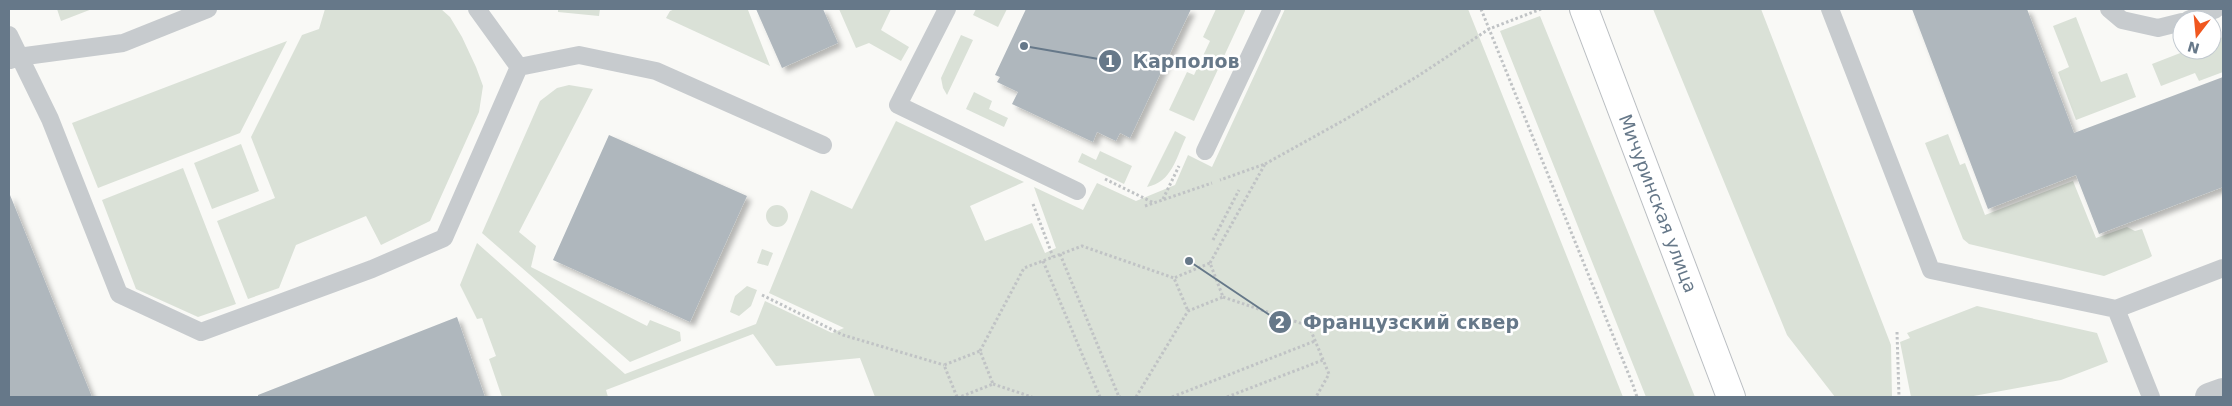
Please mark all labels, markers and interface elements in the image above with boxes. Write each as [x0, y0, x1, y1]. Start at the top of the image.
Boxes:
north arrow [2172, 10, 2222, 60]
text: N [2186, 38, 2201, 57]
callout: Карполов [1098, 44, 1250, 78]
text: Карполов [1132, 50, 1240, 72]
text: 1 [1105, 53, 1115, 71]
street label: Мичуринская улица [1615, 111, 1701, 295]
callout: Французский сквер [1268, 305, 1529, 339]
text: Французский сквер [1303, 311, 1519, 333]
text: 2 [1275, 314, 1285, 332]

